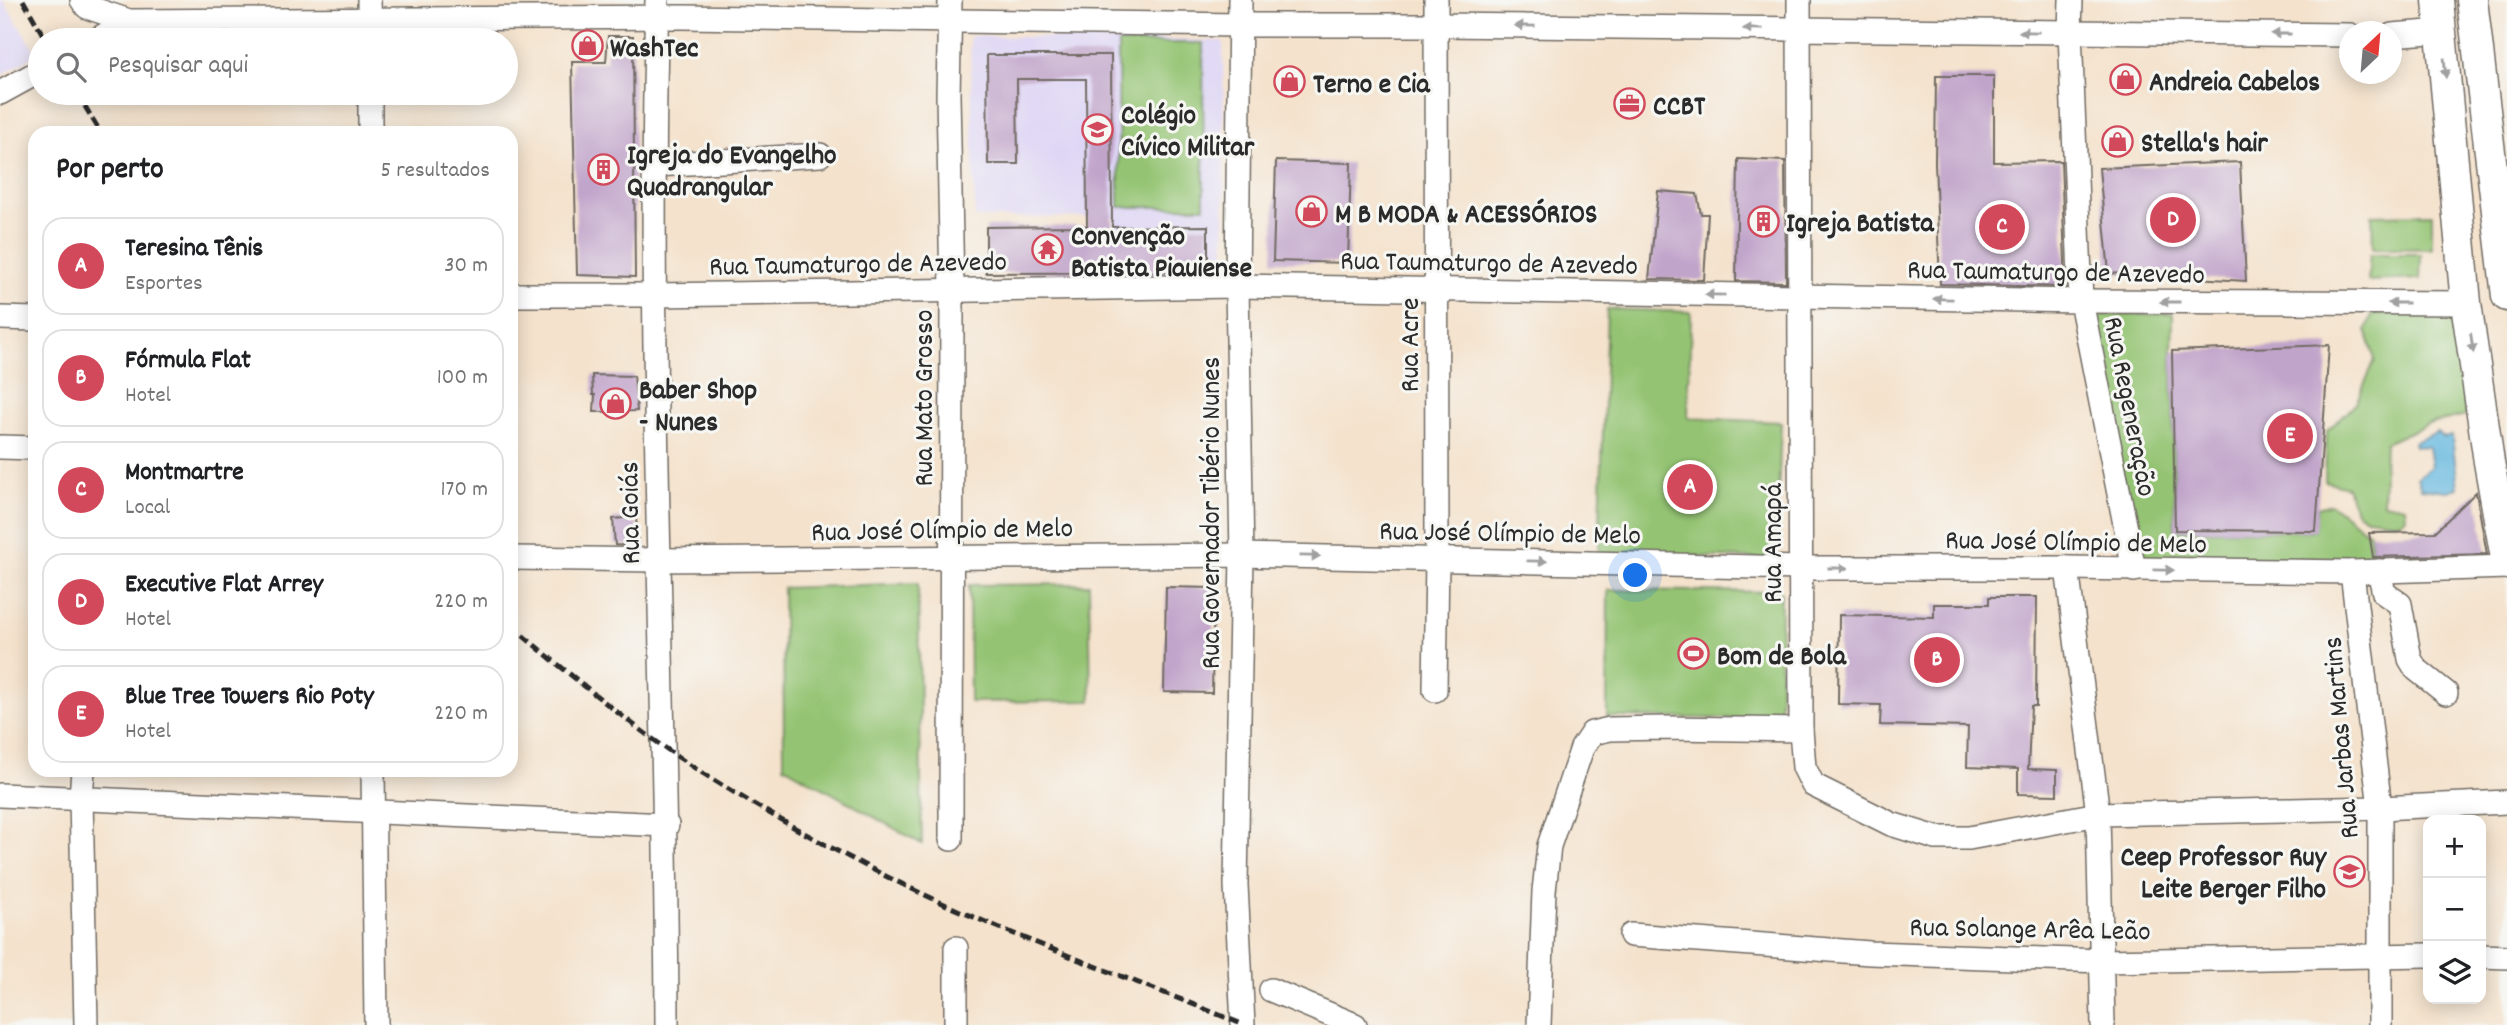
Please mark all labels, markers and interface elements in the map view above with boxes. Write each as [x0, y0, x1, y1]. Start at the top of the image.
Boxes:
one-way arrow [1514, 20, 1536, 31]
north arrow [2339, 21, 2402, 84]
one-way arrow [1742, 23, 1764, 34]
one-way arrow [2018, 26, 2040, 38]
search box [28, 28, 518, 105]
one-way arrow [2270, 28, 2292, 40]
shop icon: WashTec [570, 29, 604, 63]
place label: WashTec [610, 31, 699, 71]
icon: search [52, 48, 90, 86]
text: Pesquisar aqui [108, 48, 248, 85]
one-way arrow [2440, 57, 2451, 79]
shop icon: Andreia Cabelos [2109, 63, 2143, 97]
shop icon: Terno e Cia [1273, 65, 1307, 99]
place label: Andreia Cabelos [2149, 65, 2320, 105]
place label: Terno e Cia [1313, 67, 1430, 107]
office icon: CCBT [1613, 87, 1647, 121]
place label: CCBT [1653, 89, 1706, 129]
place label: Colégio Cívico Militar [1121, 98, 1255, 170]
school or university icon: Colégio Cívico Militar [1081, 112, 1115, 146]
shop icon: Stella's hair [2101, 124, 2135, 158]
place label: Stella's hair [2141, 126, 2268, 166]
place label: Igreja do Evangelho Quadrangular [627, 138, 837, 210]
text: Por perto [56, 150, 164, 193]
building icon: Igreja do Evangelho Quadrangular [587, 152, 621, 186]
text: 5 resultados [380, 155, 490, 188]
pin: D [2150, 194, 2196, 246]
shop icon: M B MODA & ACESSÓRIOS [1295, 195, 1329, 229]
place label: M B MODA & ACESSÓRIOS [1335, 197, 1597, 237]
pin: C [1979, 201, 2025, 253]
building icon: Igreja Batista [1746, 204, 1780, 238]
place label: Igreja Batista [1786, 206, 1935, 246]
place label: Convenção Batista Piauiense [1071, 219, 1252, 291]
text: Teresina Tênis [125, 231, 263, 268]
temple icon: Convenção Batista Piauiense [1031, 233, 1065, 267]
street label: Rua Taumaturgo de Azevedo [1340, 243, 1638, 289]
street label: Rua Taumaturgo de Azevedo [709, 244, 1007, 290]
text: A [75, 250, 87, 283]
text: 30 m [444, 250, 488, 283]
street label: Rua Taumaturgo de Azevedo [1907, 252, 2205, 298]
text: Esportes [125, 268, 203, 301]
one-way arrow [1704, 289, 1726, 300]
one-way arrow [1932, 293, 1954, 304]
one-way arrow [2159, 296, 2181, 308]
one-way arrow [2387, 297, 2409, 309]
street label: Rua Acre [1393, 298, 1433, 392]
street label: Rua Mato Grosso [907, 309, 947, 487]
street label: Rua Regeneração [2090, 314, 2164, 500]
one-way arrow [2467, 332, 2478, 354]
text: Fórmula Flat [125, 343, 251, 380]
street label: Rua Governador Tibério Nunes [1194, 357, 1234, 669]
text: B [76, 362, 86, 395]
text: 100 m [437, 362, 488, 395]
place label: Baber Shop - Nunes [639, 373, 757, 445]
text: Hotel [125, 380, 171, 413]
shop icon: Baber Shop - Nunes [599, 387, 633, 421]
pin: E [2267, 410, 2313, 462]
text: Montmartre [125, 455, 244, 492]
street label: Rua Goiás [612, 461, 654, 565]
pin: A [1667, 461, 1713, 513]
text: C [75, 474, 87, 507]
text: 170 m [441, 474, 488, 507]
street label: Rua Amapá [1756, 483, 1796, 603]
text: Local [125, 492, 170, 525]
street label: Rua José Olímpio de Melo [811, 511, 1073, 555]
street label: Rua José Olímpio de Melo [1379, 514, 1641, 558]
street label: Rua José Olímpio de Melo [1945, 523, 2207, 567]
one-way arrow [1299, 551, 1321, 562]
one-way arrow [1527, 556, 1549, 567]
your location [1618, 558, 1652, 592]
one-way arrow [1827, 562, 1849, 574]
one-way arrow [2153, 564, 2175, 576]
text: Executive Flat Arrey [125, 567, 323, 604]
text: D [75, 586, 87, 619]
text: 220 m [434, 586, 488, 619]
text: Hotel [125, 604, 171, 637]
pin: B [1914, 634, 1960, 686]
street label: Rua Jarbas Martins [2315, 635, 2373, 840]
sports icon: Bom de Bola [1677, 637, 1711, 671]
place label: Bom de Bola [1717, 639, 1847, 679]
text: Blue Tree Towers Rio Poty [125, 679, 374, 716]
text: E [76, 698, 86, 731]
text: 220 m [434, 698, 488, 731]
text: Hotel [125, 716, 171, 749]
map controls [2423, 815, 2486, 1004]
button: + [2423, 815, 2486, 878]
place label: Ceep Professor Ruy Leite Berger Filho [2121, 840, 2328, 912]
school or university icon: Ceep Professor Ruy Leite Berger Filho [2332, 854, 2366, 888]
button: − [2423, 878, 2486, 941]
street label: Rua Solange Arêa Leão [1909, 910, 2151, 954]
button: layers [2423, 941, 2486, 1004]

